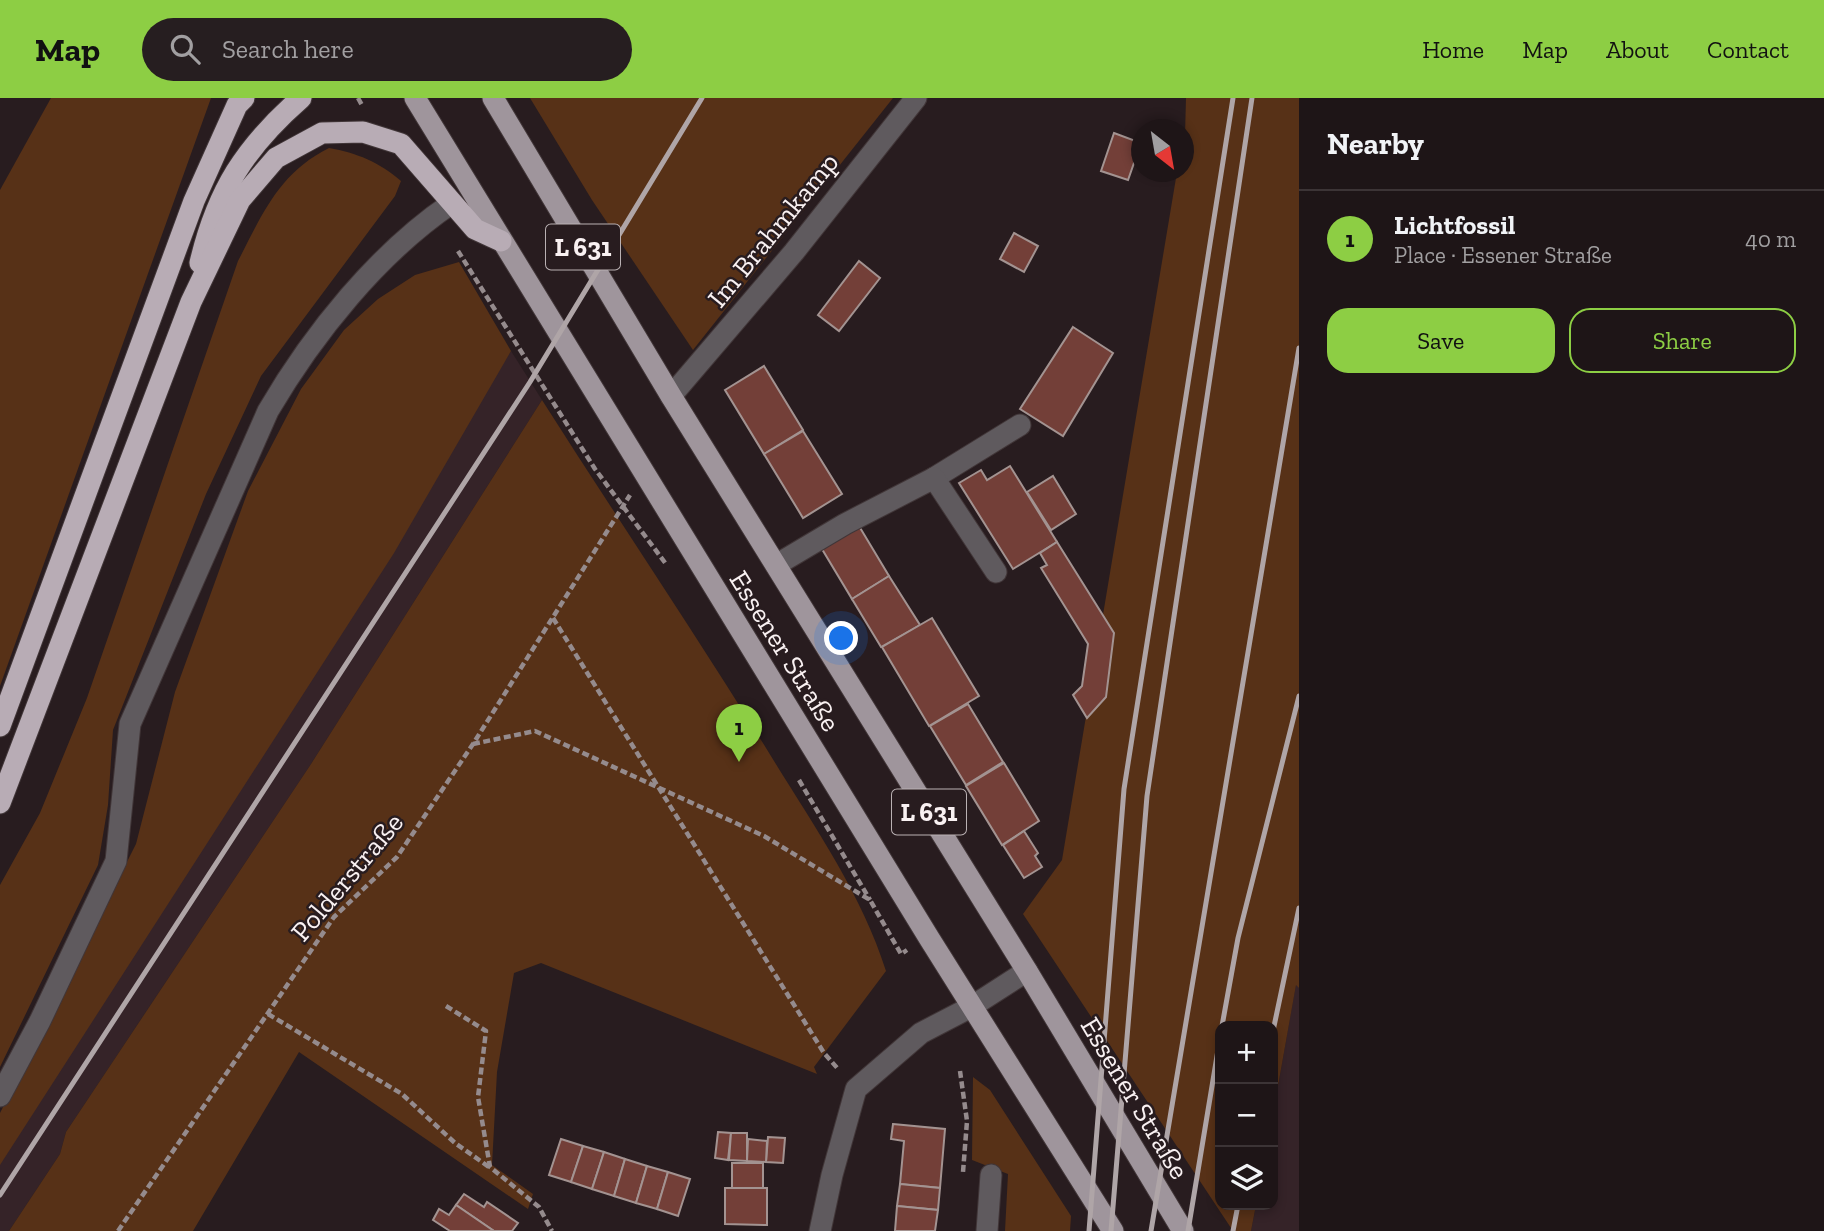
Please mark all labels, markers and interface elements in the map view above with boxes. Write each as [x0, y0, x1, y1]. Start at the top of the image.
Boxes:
search box [142, 18, 632, 81]
text: Map [35, 30, 100, 69]
icon: search [166, 30, 204, 68]
text: Search here [222, 33, 354, 65]
text: Home [1422, 35, 1484, 64]
text: Map [1522, 35, 1568, 64]
text: About [1606, 35, 1669, 64]
text: Contact [1707, 35, 1789, 64]
north arrow [1131, 119, 1194, 182]
text: Nearby [1327, 126, 1424, 162]
street label: Im Brahmkamp [701, 146, 845, 314]
text: Lichtfossil [1394, 209, 1515, 241]
road number: L 631 [546, 224, 620, 270]
text: 1 [1345, 225, 1355, 253]
text: 40 m [1745, 225, 1796, 253]
text: Place · Essener Straße [1394, 241, 1612, 269]
button: Save [1327, 308, 1555, 373]
button: Share [1569, 308, 1796, 373]
street label: Essener Straße [723, 565, 847, 737]
your location [824, 621, 858, 655]
pin: 1 [716, 704, 762, 762]
road number: L 631 [892, 790, 966, 834]
street label: Polderstraße [284, 806, 410, 948]
street label: Essener Straße [1074, 1011, 1196, 1185]
map controls [1215, 1021, 1278, 1210]
button: + [1215, 1021, 1278, 1084]
button: − [1215, 1084, 1278, 1147]
button: layers [1215, 1147, 1278, 1210]

